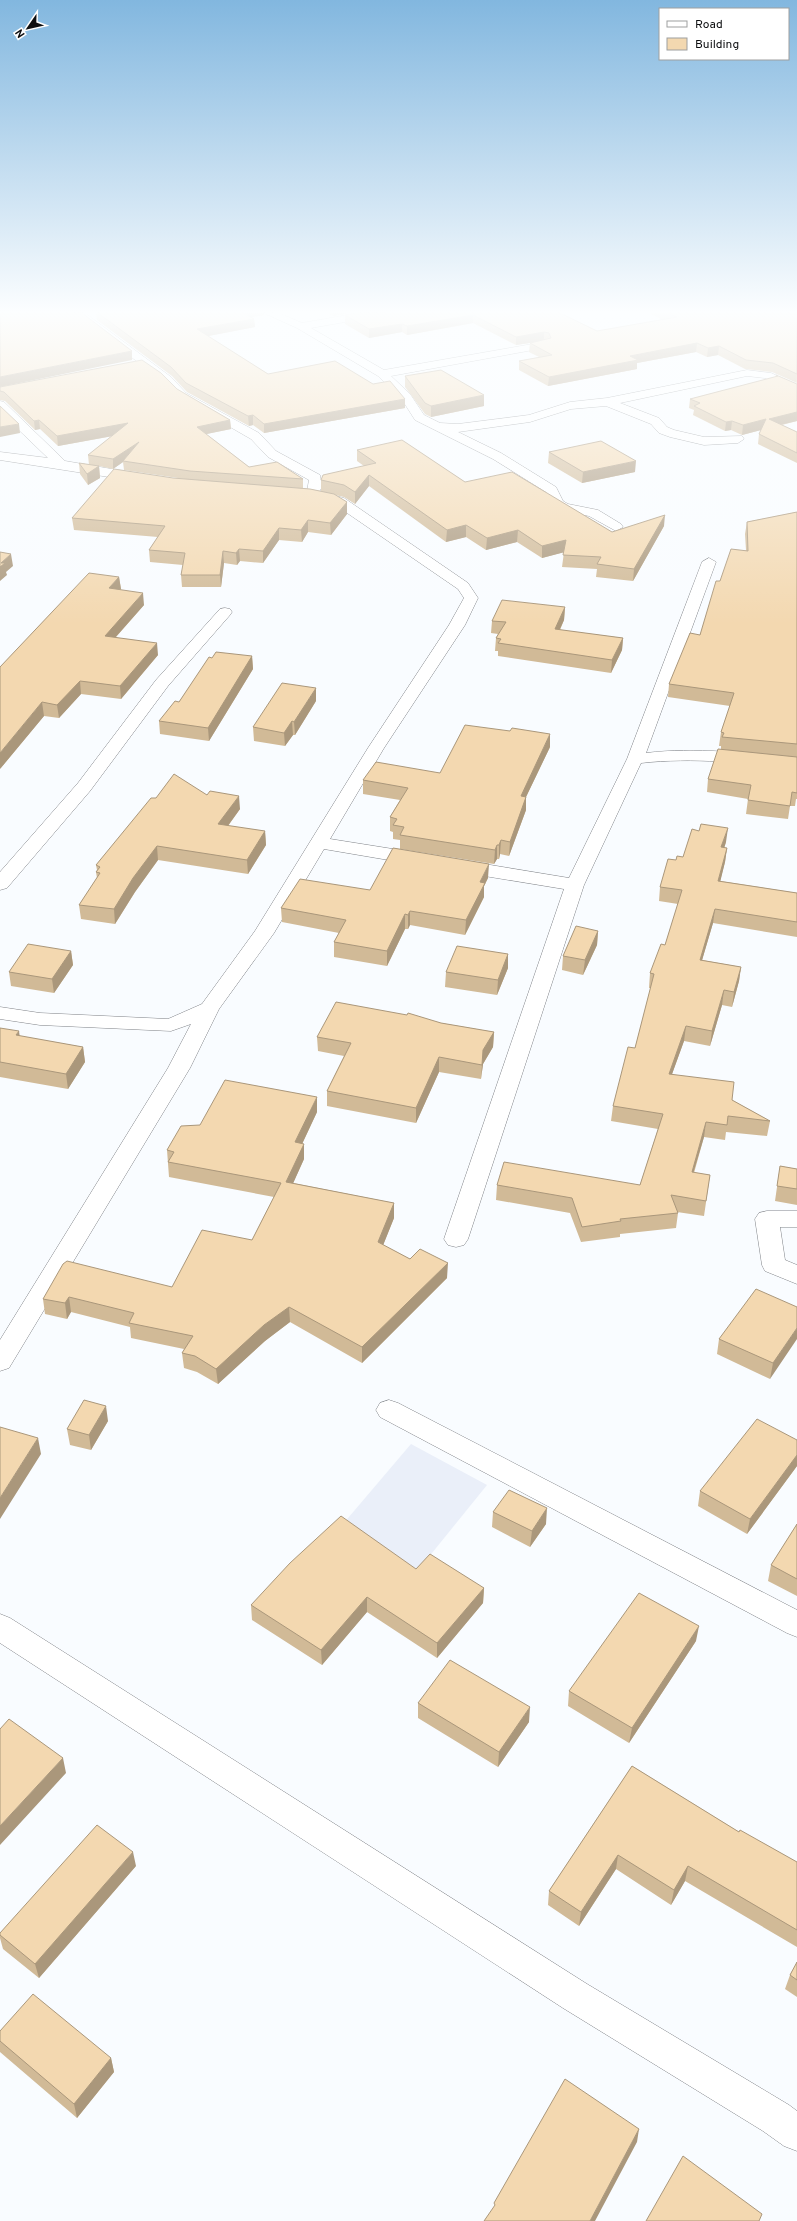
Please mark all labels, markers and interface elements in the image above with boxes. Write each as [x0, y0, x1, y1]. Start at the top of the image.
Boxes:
north arrow [8, 8, 48, 48]
legend [659, 8, 789, 60]
text: Road [695, 17, 723, 33]
text: N [13, 26, 29, 40]
text: Building [695, 37, 739, 53]

